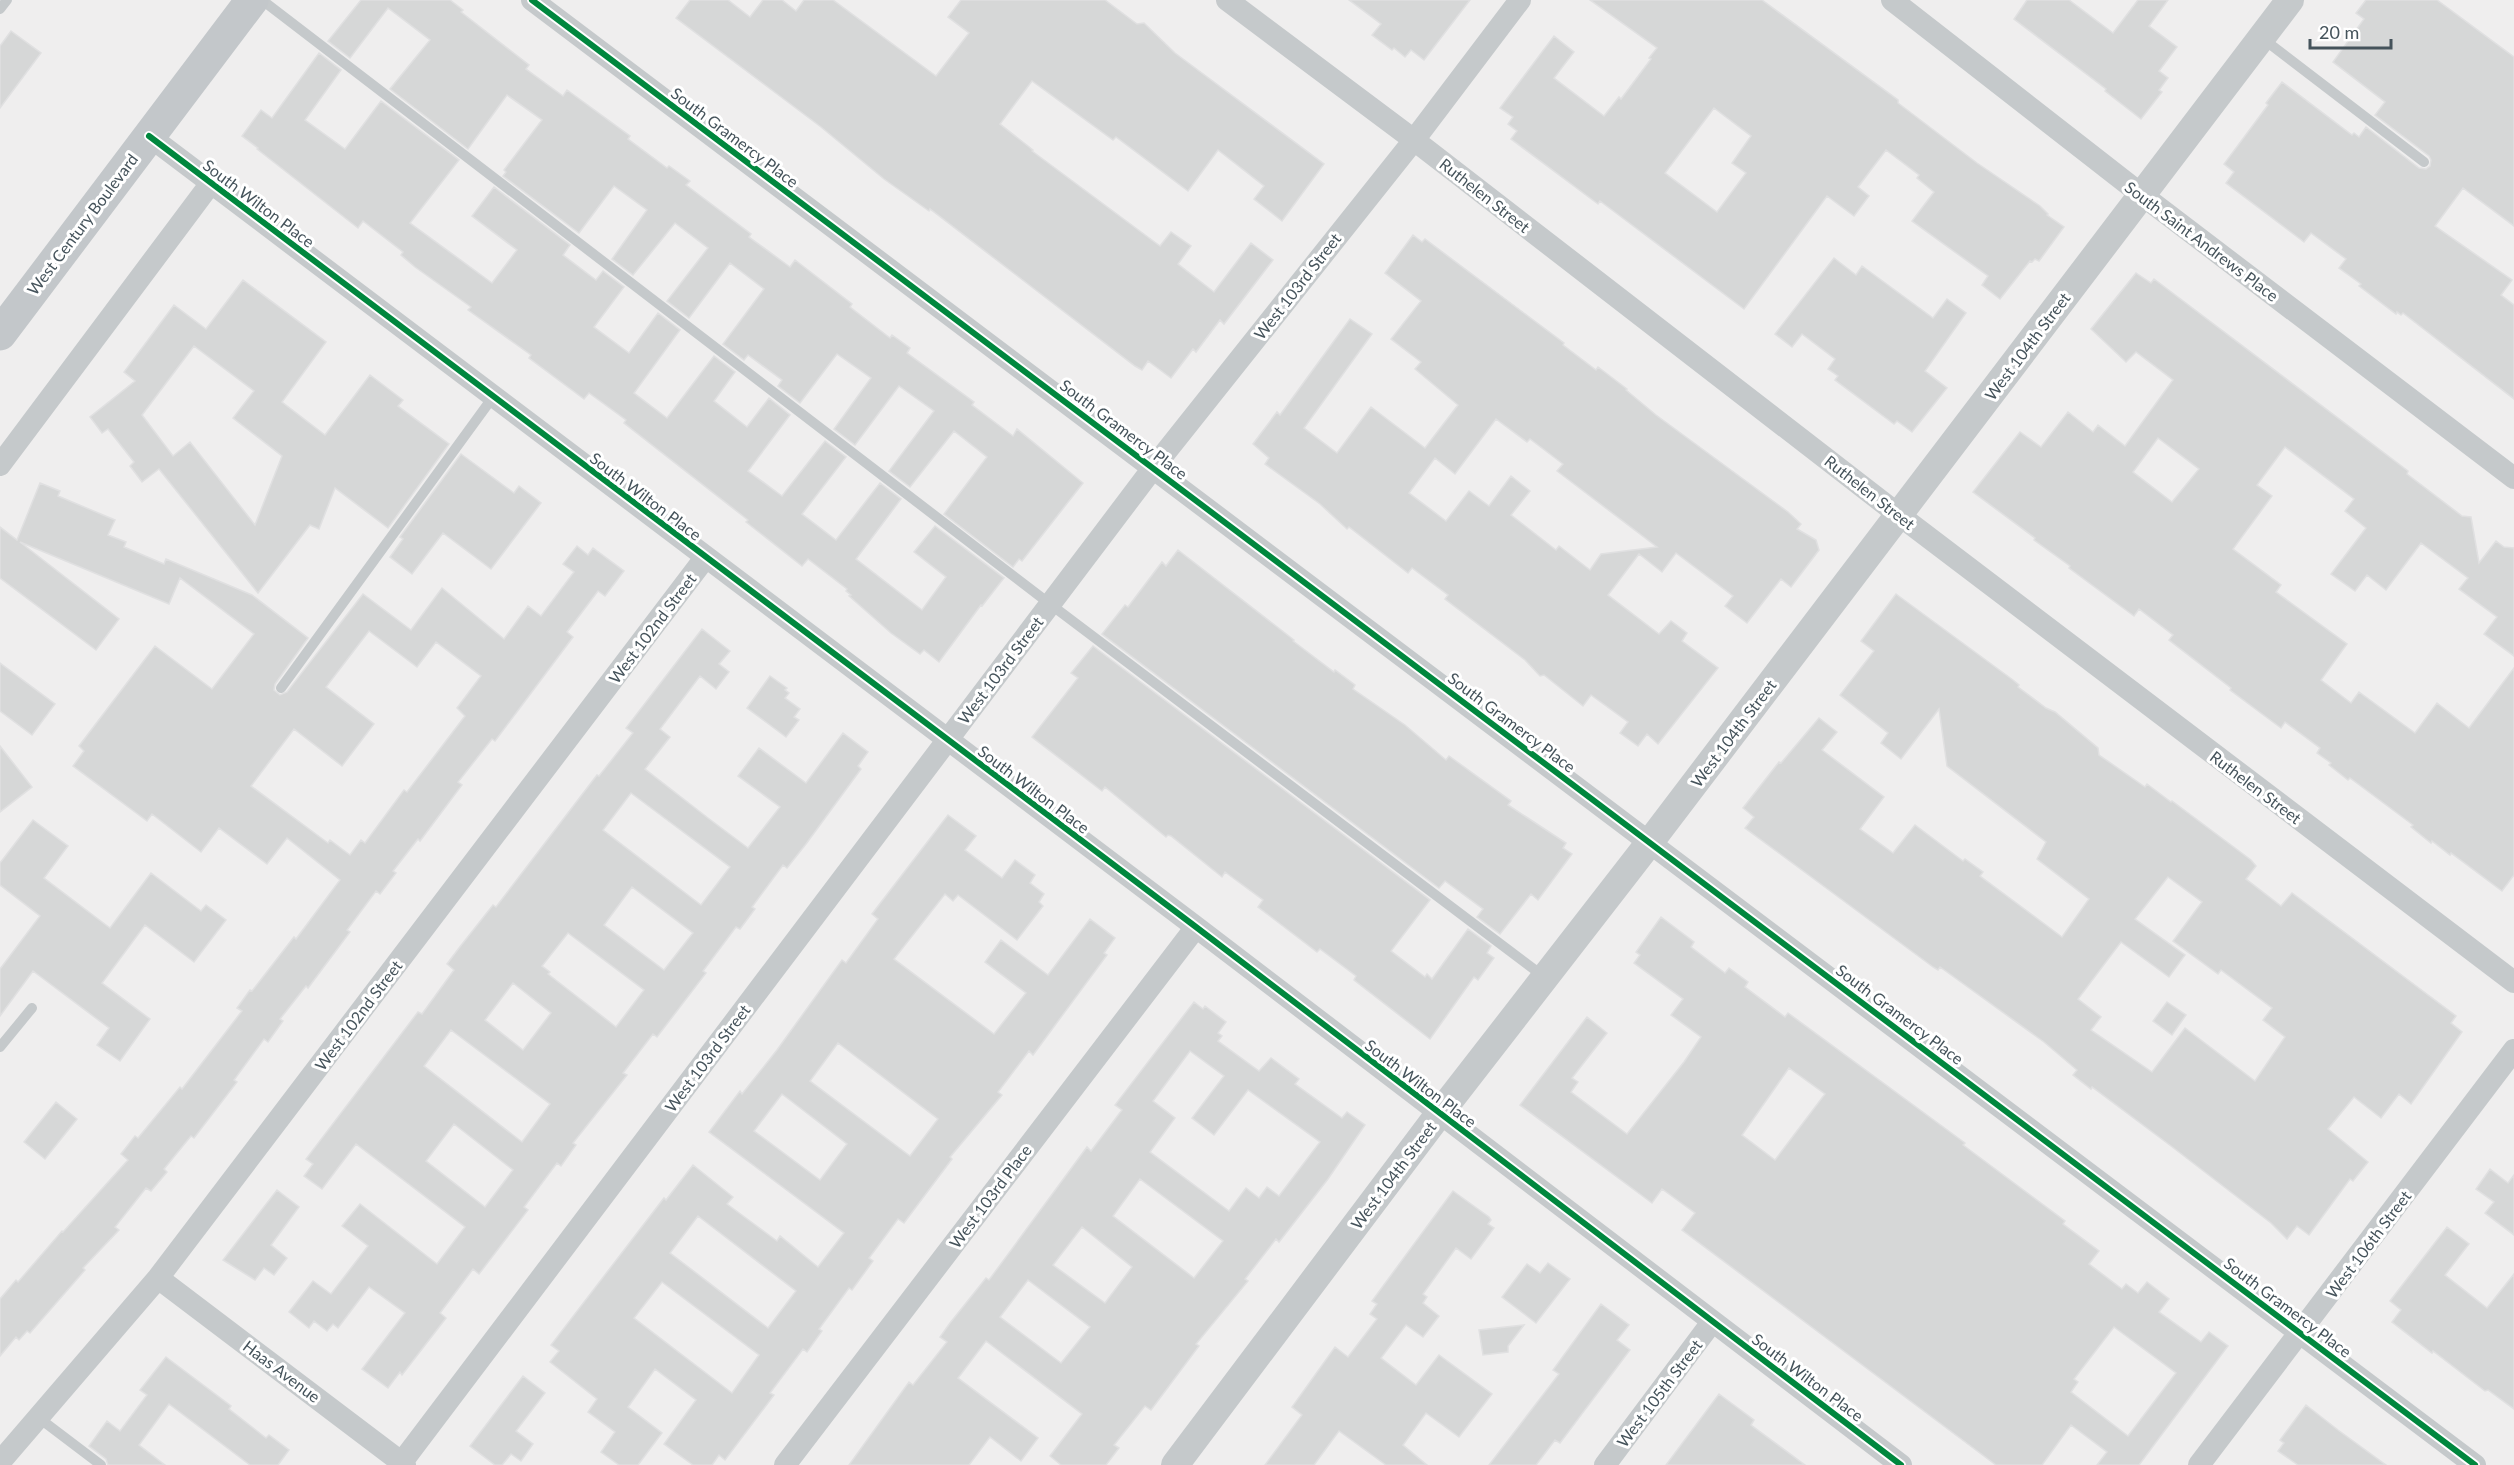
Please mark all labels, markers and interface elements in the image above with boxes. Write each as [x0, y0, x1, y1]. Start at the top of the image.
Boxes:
scale bar [2310, 12, 2391, 50]
text: 20 m [2319, 21, 2359, 43]
street label: South Gramercy Place [668, 83, 802, 191]
street label: West Century Boulevard [23, 150, 141, 298]
street label: Ruthelen Street [1436, 154, 1534, 236]
street label: South Wilton Place [200, 155, 318, 251]
street label: South Saint Andrews Place [2122, 177, 2282, 305]
street label: West 103rd Street [1250, 229, 1344, 343]
street label: West 104th Street [1980, 288, 2074, 403]
street label: South Gramercy Place [1057, 375, 1191, 483]
street label: South Wilton Place [587, 448, 705, 544]
street label: Ruthelen Street [1821, 451, 1919, 533]
street label: West 102nd Street [604, 569, 700, 687]
street label: West 103rd Street [953, 612, 1047, 727]
street label: South Gramercy Place [1445, 668, 1579, 776]
street label: West 104th Street [1686, 675, 1780, 790]
street label: South Wilton Place [975, 741, 1093, 837]
street label: Ruthelen Street [2207, 747, 2305, 828]
street label: West 102nd Street [310, 956, 406, 1074]
street label: South Gramercy Place [1833, 960, 1967, 1068]
street label: West 103rd Street [660, 1000, 754, 1115]
street label: South Wilton Place [1362, 1035, 1480, 1131]
street label: West 104th Street [1346, 1117, 1440, 1232]
street label: West 103rd Place [945, 1141, 1035, 1251]
street label: West 106th Street [2321, 1186, 2415, 1301]
street label: South Gramercy Place [2221, 1253, 2355, 1361]
street label: South Wilton Place [1749, 1329, 1867, 1425]
street label: West 105th Street [1612, 1335, 1706, 1450]
street label: Haas Avenue [240, 1336, 324, 1406]

